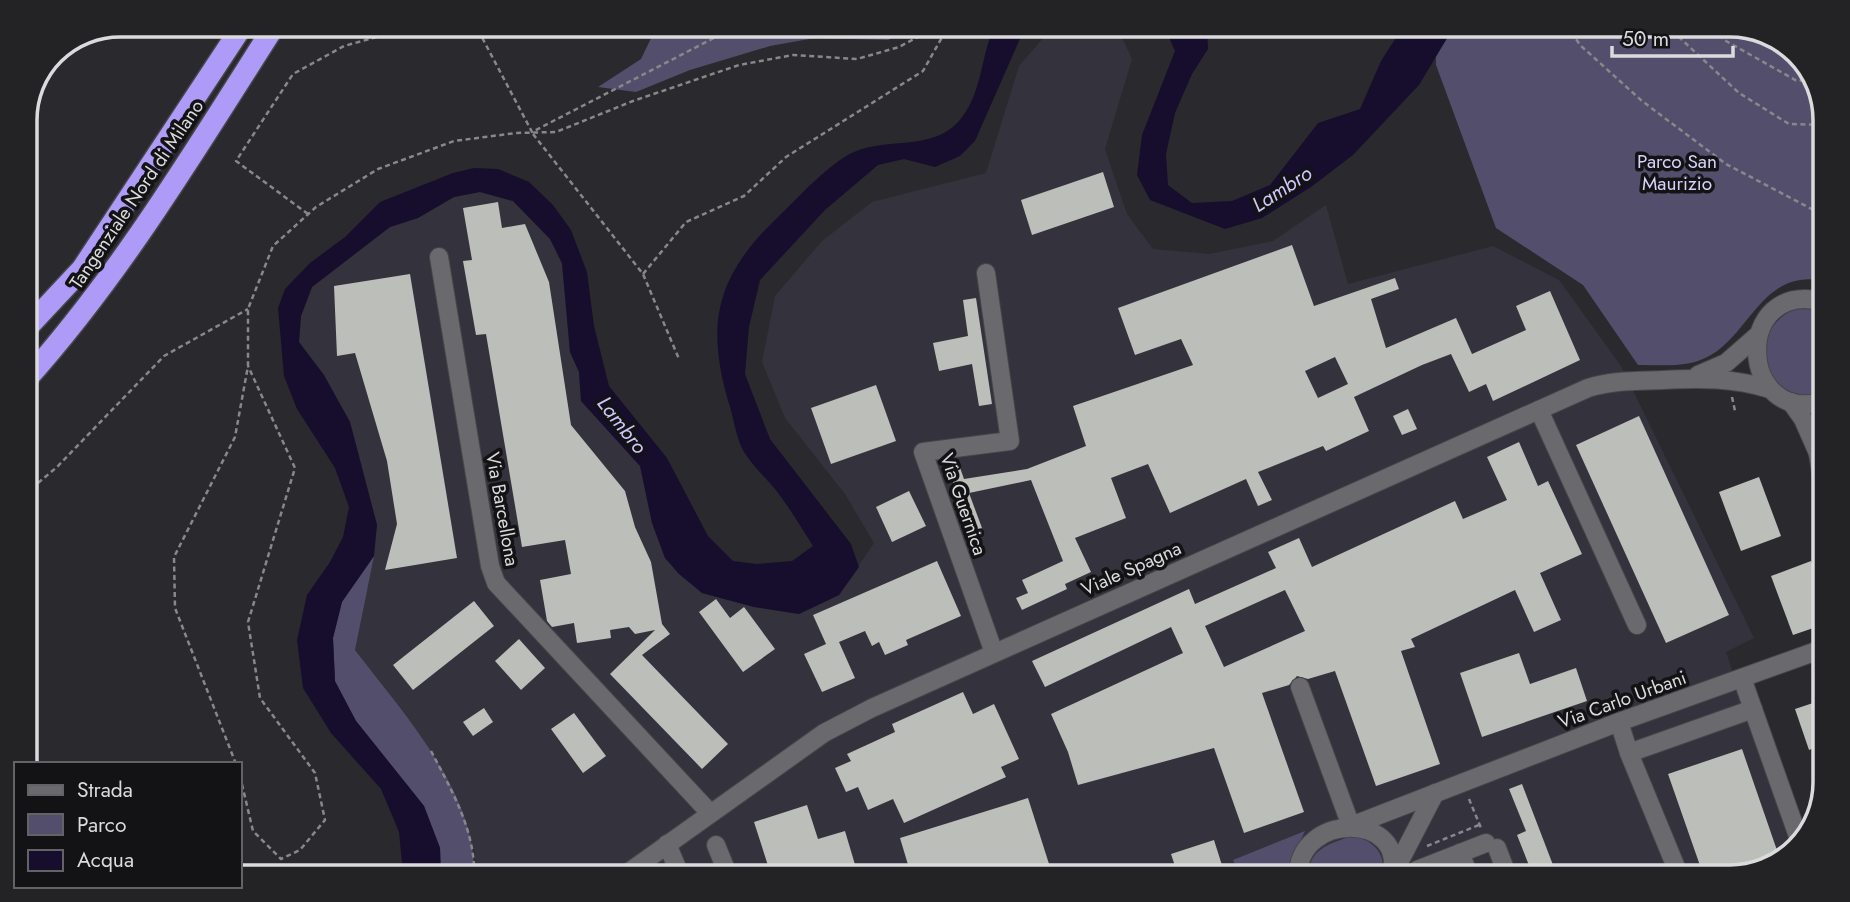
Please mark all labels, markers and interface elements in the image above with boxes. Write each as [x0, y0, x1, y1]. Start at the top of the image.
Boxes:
scale bar [1612, 14, 1733, 58]
text: 50 m [1622, 24, 1669, 54]
street label: Tangenziale Nord di Milano [63, 94, 210, 294]
park label: Parco San Maurizio [1637, 148, 1717, 197]
water label: Lambro [1246, 158, 1318, 220]
water label: Lambro [590, 390, 654, 460]
street label: Via Guernica [933, 449, 994, 559]
street label: Via Barcellona [479, 450, 526, 568]
street label: Viale Spagna [1077, 534, 1185, 603]
street label: Via Carlo Urbani [1554, 664, 1690, 735]
legend [14, 762, 242, 888]
text: Strada [77, 775, 133, 805]
text: Parco [77, 810, 126, 840]
text: Acqua [77, 845, 134, 875]

